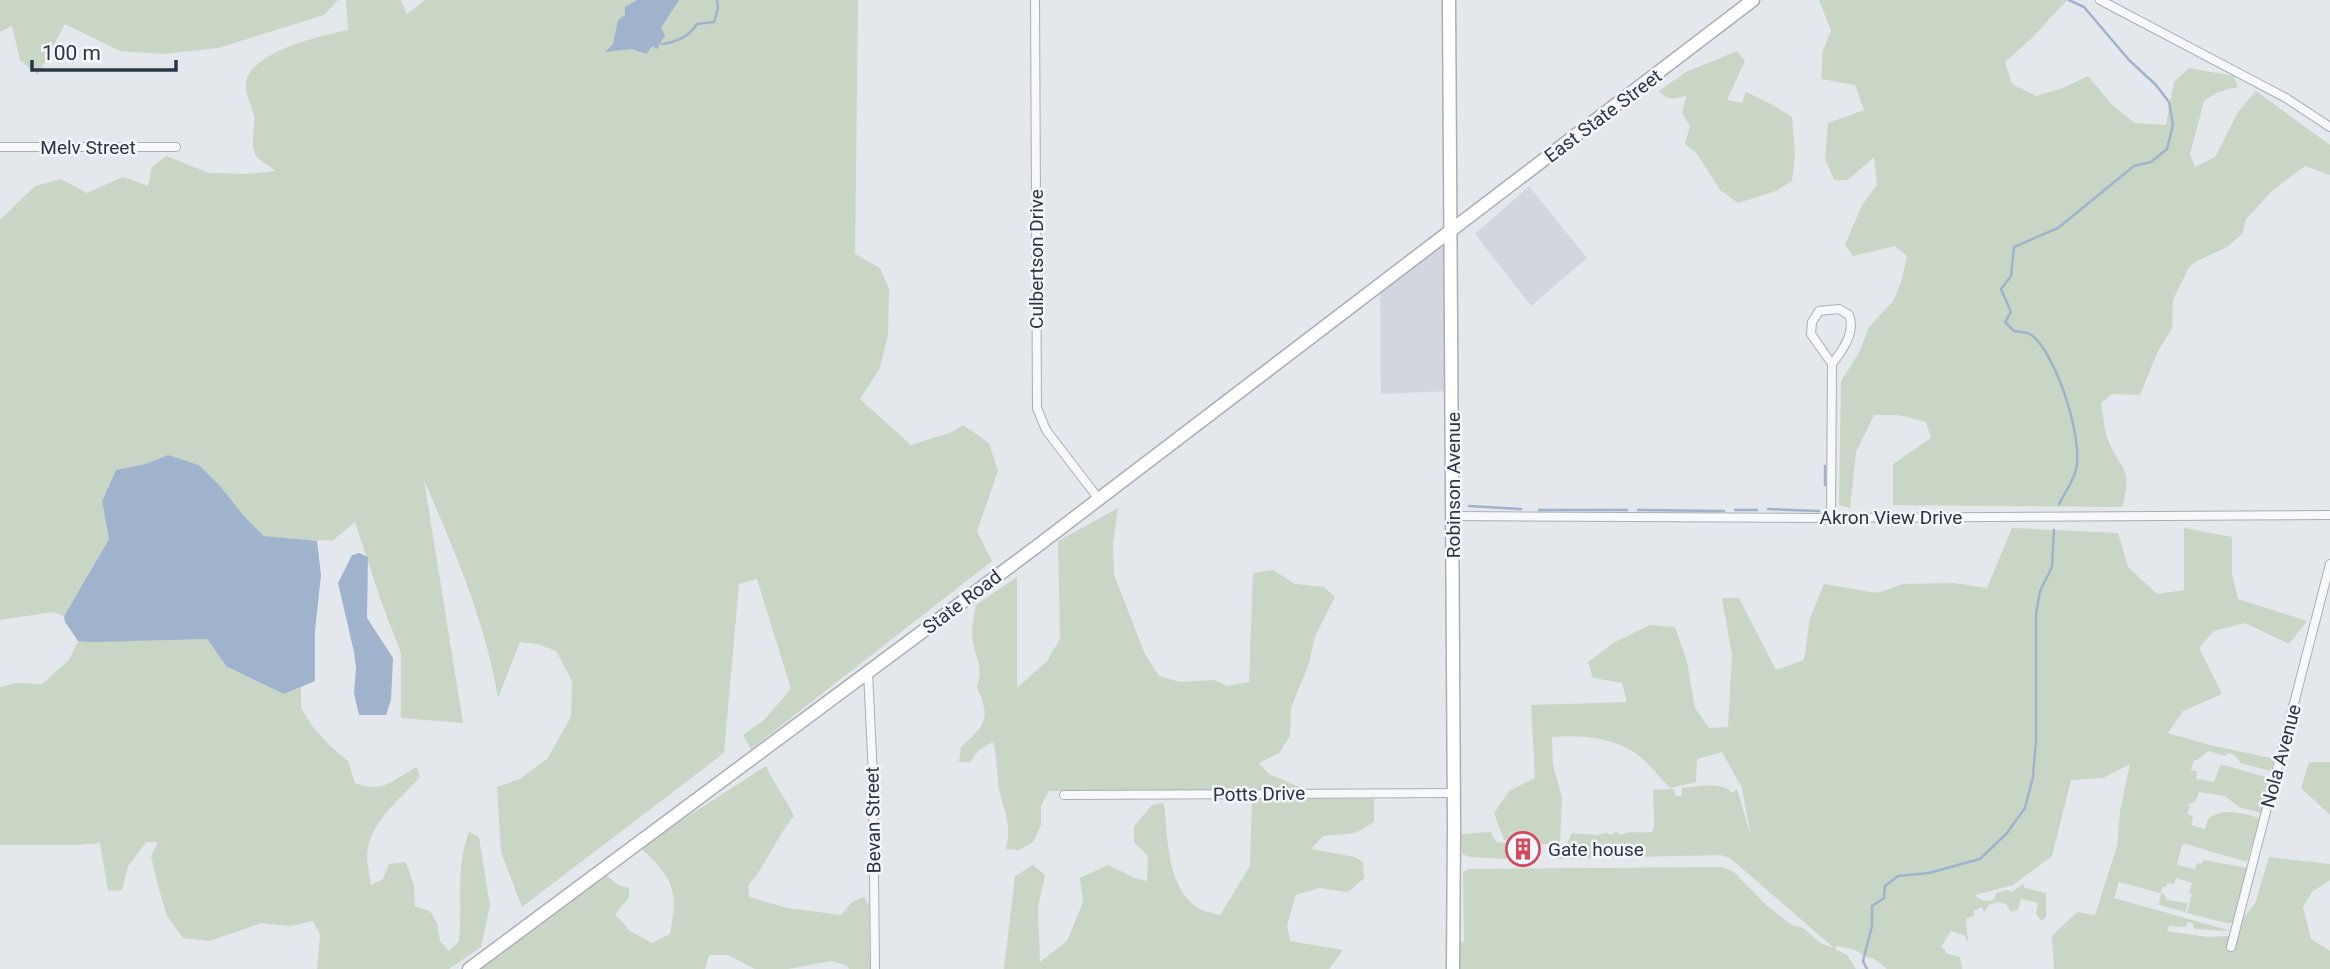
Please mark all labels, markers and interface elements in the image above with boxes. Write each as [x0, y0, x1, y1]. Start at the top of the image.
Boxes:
scale bar [32, 28, 175, 72]
text: 100 m [42, 41, 101, 65]
street label: East State Street [1540, 64, 1666, 168]
street label: Melv Street [40, 136, 136, 159]
street label: Culbertson Drive [1025, 189, 1048, 329]
street label: Robinson Avenue [1442, 412, 1465, 558]
street label: Akron View Drive [1820, 506, 1962, 529]
street label: State Road [918, 565, 1006, 639]
street label: Nola Avenue [2256, 702, 2306, 810]
street label: Bevan Street [861, 767, 885, 873]
street label: Potts Drive [1213, 782, 1305, 806]
building icon: Gate house [1504, 830, 1542, 868]
place label: Gate house [1548, 838, 1644, 861]

